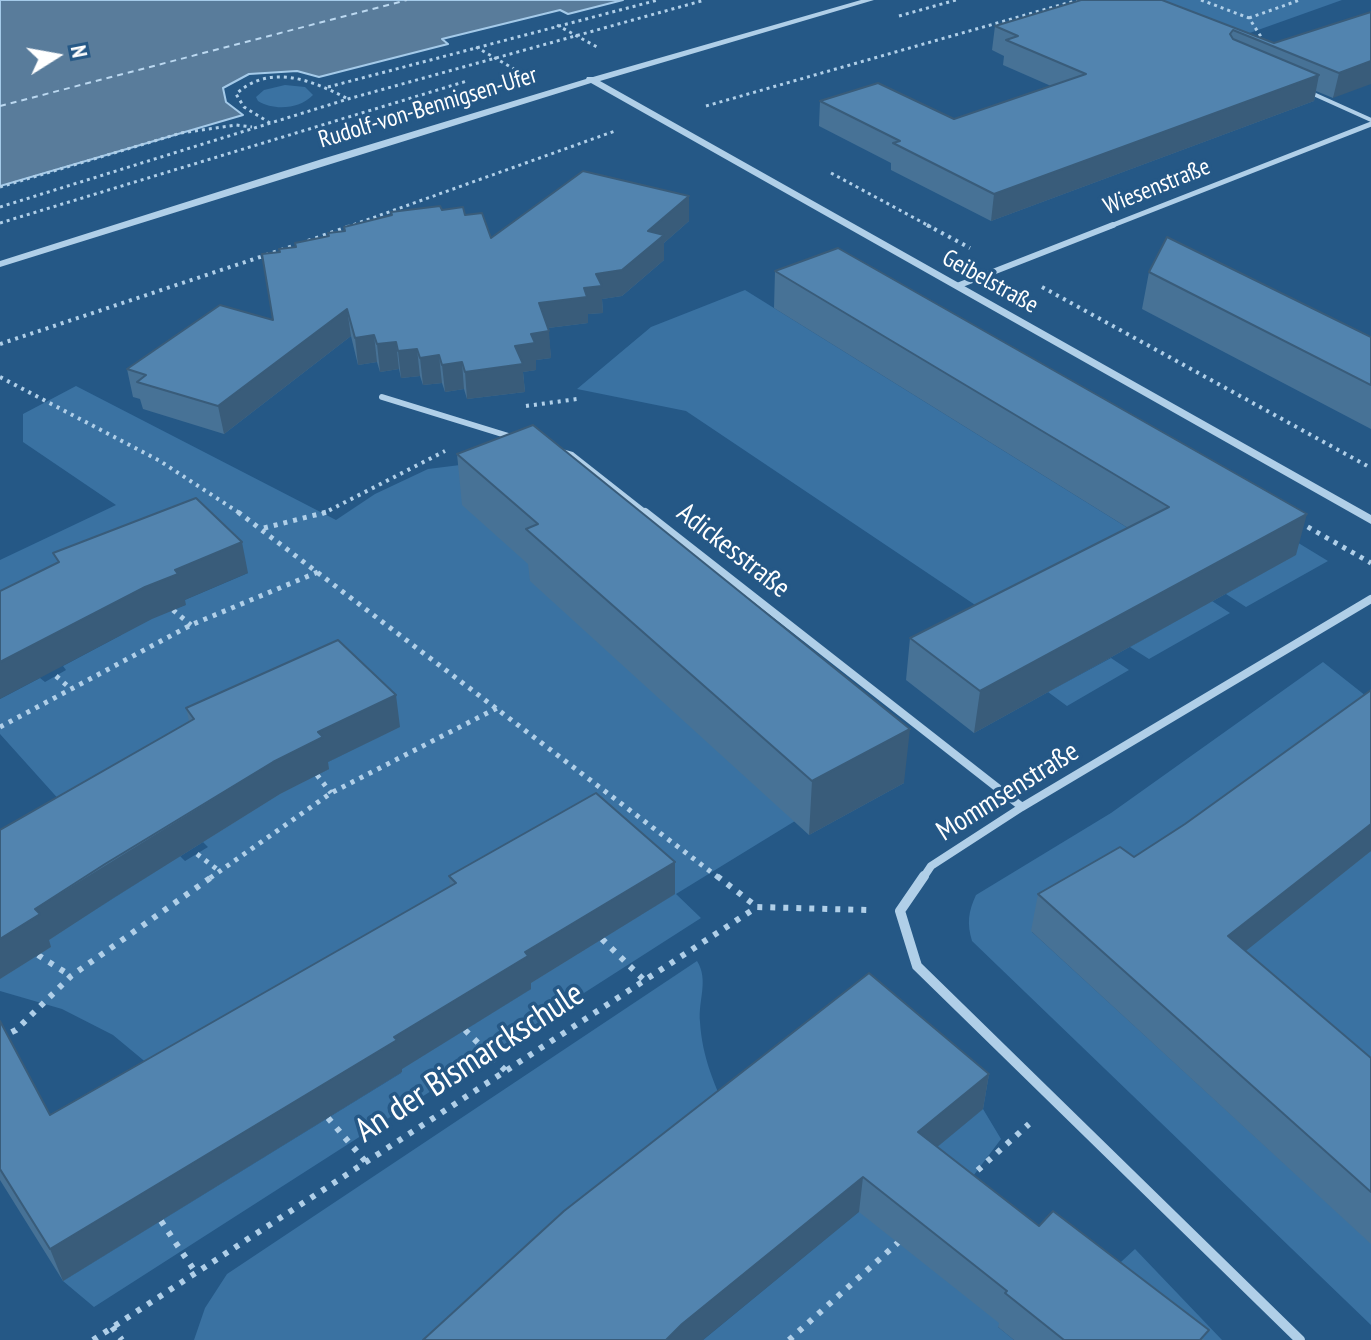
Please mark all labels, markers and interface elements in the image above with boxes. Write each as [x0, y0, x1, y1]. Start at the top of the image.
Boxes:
north arrow [16, 16, 96, 96]
text: N [65, 43, 94, 60]
street label: Rudolf-von-Bennigsen-Ufer [315, 61, 541, 155]
street label: Wiesenstraße [1100, 153, 1214, 221]
street label: Geibelstraße [937, 244, 1043, 320]
street label: Adickesstraße [670, 496, 796, 606]
street label: Mommsenstraße [931, 735, 1085, 849]
street label: An der Bismarckschule [348, 974, 592, 1152]

